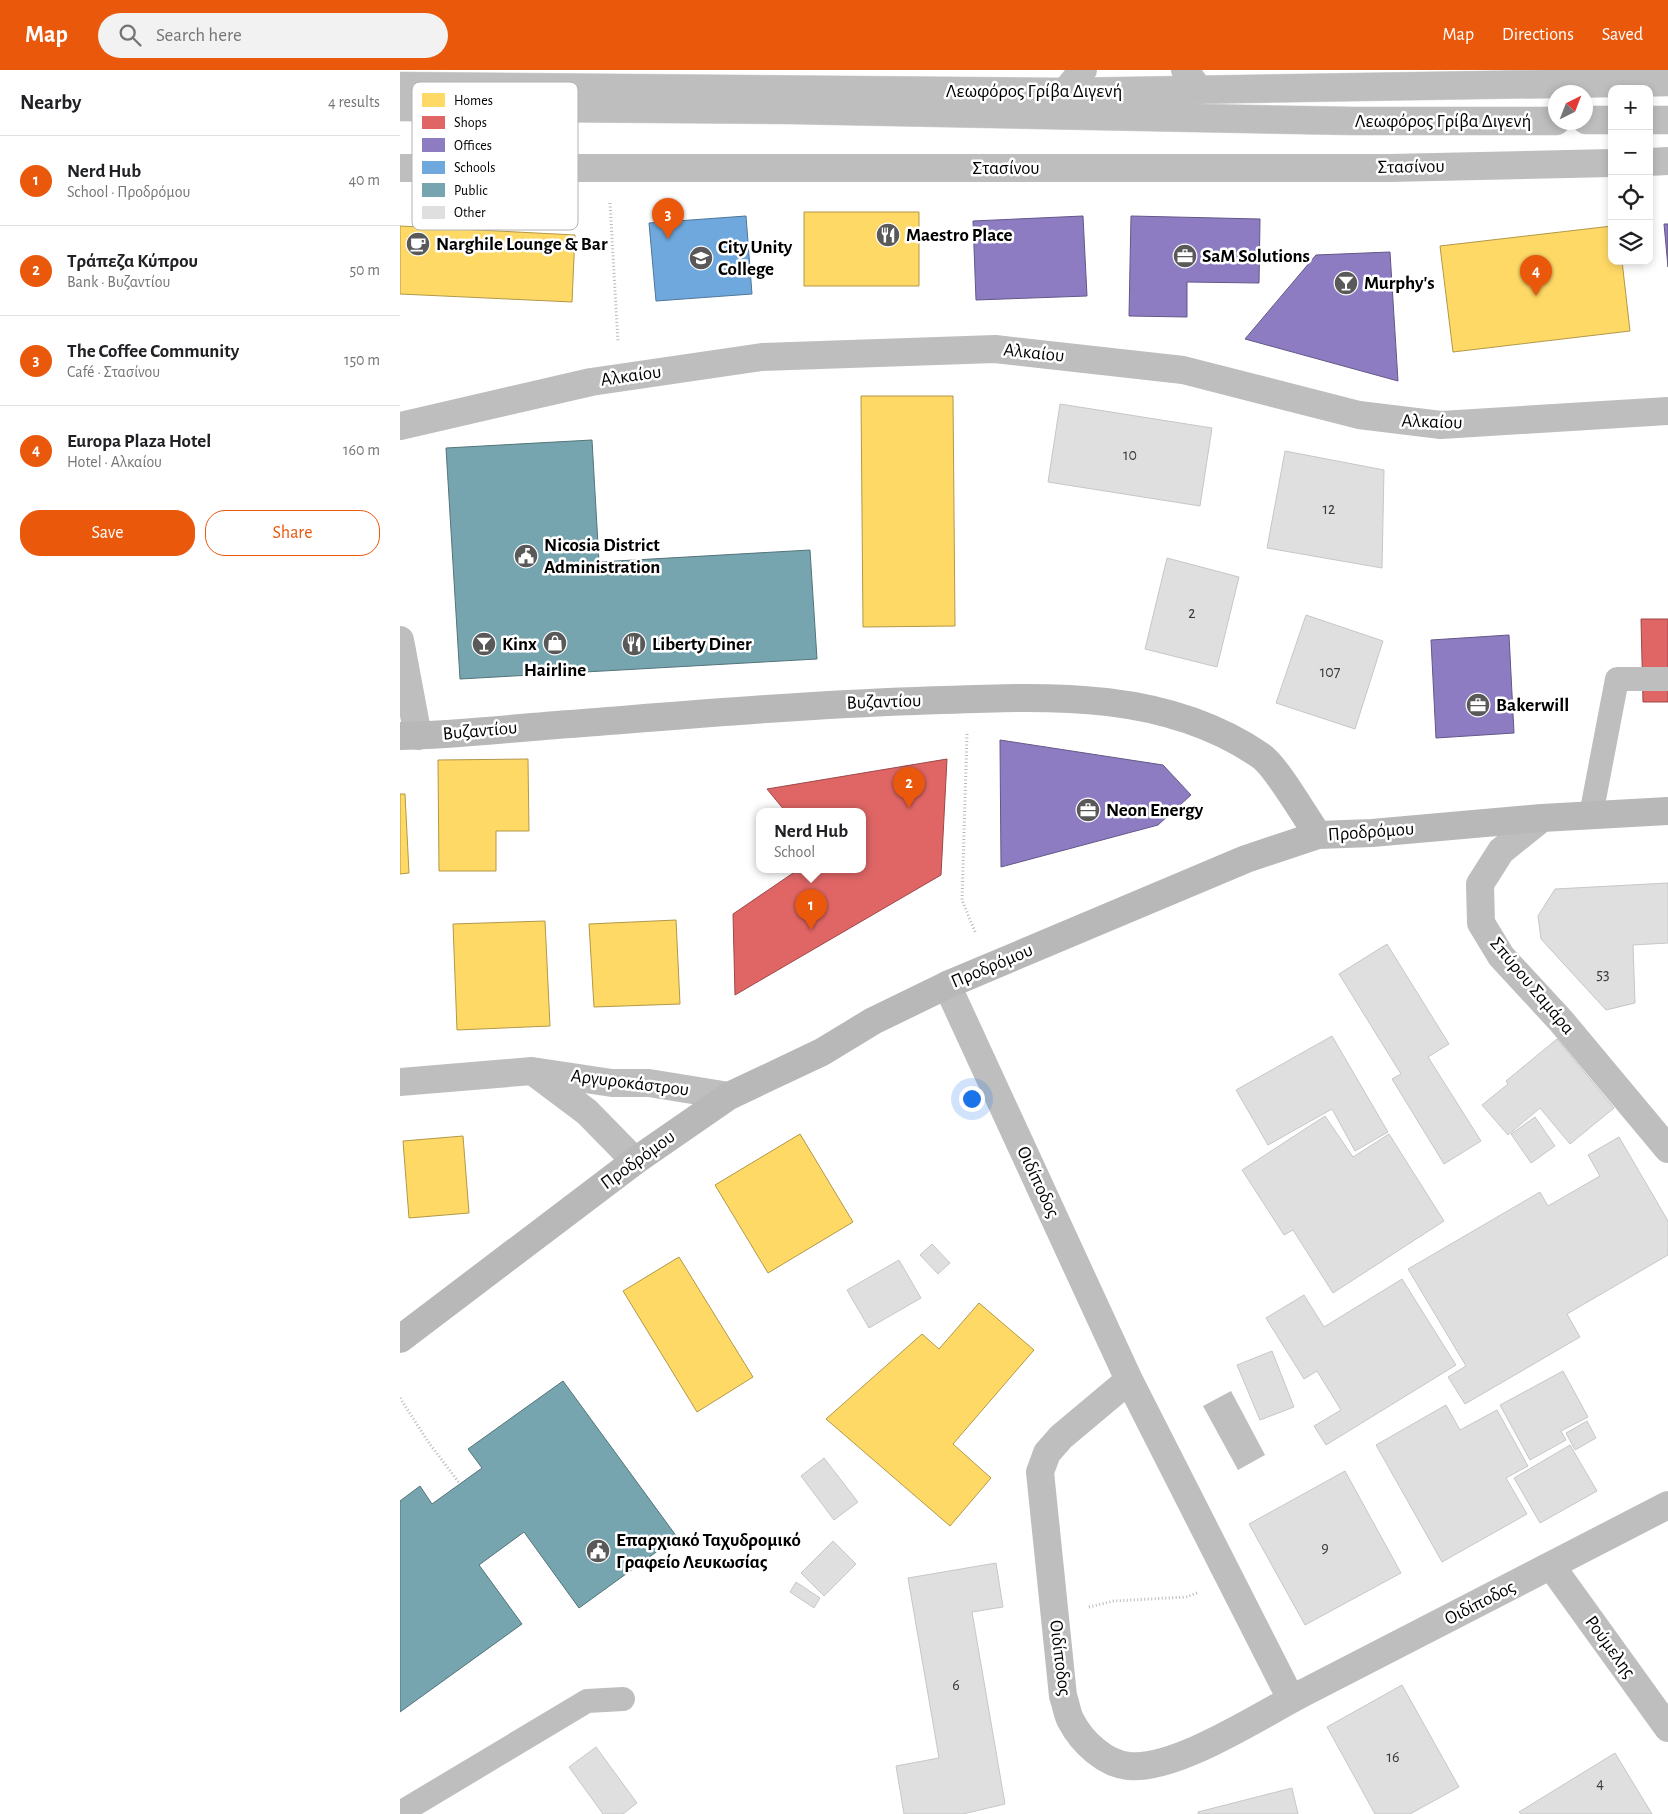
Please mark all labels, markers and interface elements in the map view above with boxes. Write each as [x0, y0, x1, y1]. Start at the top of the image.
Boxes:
search box [98, 13, 448, 58]
icon: search [116, 21, 144, 49]
text: Map [25, 23, 68, 47]
text: Search here [156, 26, 242, 45]
text: Map [1443, 26, 1474, 44]
text: Directions [1502, 26, 1574, 44]
text: Saved [1602, 26, 1643, 44]
legend [412, 82, 578, 230]
street label: Λεωφόρος Γρίβα Διγενή [946, 82, 1122, 101]
north arrow [1548, 85, 1593, 130]
map controls [1608, 85, 1653, 265]
button: + [1608, 85, 1653, 130]
text: Nearby [20, 92, 81, 113]
text: 4 results [328, 94, 380, 110]
text: Homes [454, 94, 493, 108]
street label: Λεωφόρος Γρίβα Διγενή [1355, 112, 1531, 131]
text: Shops [454, 116, 487, 130]
button: − [1608, 130, 1653, 175]
text: Offices [454, 139, 492, 153]
street label: Στασίνου [1377, 157, 1445, 177]
street label: Στασίνου [972, 159, 1040, 178]
text: Schools [454, 161, 495, 175]
text: Nerd Hub [67, 162, 141, 181]
text: 1 [33, 172, 39, 188]
text: 40 m [348, 172, 380, 188]
button: locate [1608, 175, 1653, 220]
text: School · Προδρόμου [67, 184, 190, 200]
text: Public [454, 184, 488, 198]
pin: 3 [652, 198, 684, 239]
text: Other [454, 206, 486, 220]
button: layers [1608, 220, 1653, 265]
restaurant icon: Maestro Place [875, 222, 901, 248]
place label: Maestro Place [906, 226, 1013, 245]
cafe icon: Narghile Lounge & Bar [405, 231, 431, 257]
place label: Narghile Lounge & Bar [436, 235, 608, 254]
place label: City Unity College [718, 238, 793, 279]
office icon: SaM Solutions [1172, 243, 1198, 269]
school or university icon: City Unity College [688, 245, 714, 271]
place label: SaM Solutions [1202, 247, 1310, 266]
text: Τράπεζα Κύπρου [67, 252, 198, 271]
pin: 4 [1520, 255, 1552, 296]
text: 2 [32, 262, 40, 278]
text: 50 m [349, 262, 380, 278]
bar icon: Murphy's [1333, 270, 1359, 296]
text: Bank · Βυζαντίου [67, 274, 170, 290]
place label: Murphy's [1364, 274, 1435, 293]
street label: Αλκαίου [1003, 340, 1065, 366]
text: The Coffee Community [67, 342, 239, 361]
text: 3 [33, 352, 39, 368]
text: 150 m [344, 352, 380, 368]
street label: Αλκαίου [599, 362, 663, 390]
text: Café · Στασίνου [67, 364, 160, 380]
street label: Αλκαίου [1401, 411, 1463, 433]
text: Europa Plaza Hotel [67, 432, 211, 451]
text: 4 [32, 442, 40, 458]
text: 160 m [343, 442, 380, 458]
house number: 10 [1123, 447, 1137, 463]
text: Hotel · Αλκαίου [67, 454, 162, 470]
house number: 12 [1323, 501, 1335, 517]
button: Save [20, 510, 195, 556]
button: Share [205, 510, 380, 556]
place label: Nicosia District Administration [544, 536, 660, 577]
public building icon: Nicosia District Administration [513, 543, 539, 569]
house number: 2 [1188, 605, 1196, 621]
shop icon: Hairline [542, 630, 568, 656]
bar icon: Kinx [471, 631, 497, 657]
restaurant icon: Liberty Diner [621, 631, 647, 657]
place label: Kinx [502, 635, 537, 654]
place label: Liberty Diner [652, 635, 752, 654]
place label: Hairline [524, 661, 586, 680]
house number: 107 [1320, 664, 1341, 680]
street label: Βυζαντίου [846, 691, 922, 713]
office icon: Bakerwill [1465, 692, 1491, 718]
place label: Bakerwill [1496, 696, 1569, 715]
street label: Βυζαντίου [442, 718, 518, 744]
pin: 2 [893, 767, 925, 808]
office icon: Neon Energy [1075, 797, 1101, 823]
place label: Neon Energy [1106, 801, 1204, 820]
popup [756, 808, 866, 873]
street label: Προδρόμου [1327, 820, 1415, 844]
text: Nerd Hub [774, 822, 848, 841]
text: School [774, 844, 815, 860]
pin: 1 [795, 889, 827, 930]
street label: Σπύρου Σαμάρα [1486, 934, 1578, 1038]
street label: Προδρόμου [948, 940, 1036, 992]
house number: 53 [1596, 966, 1610, 982]
street label: Αργυροκάστρου [570, 1066, 690, 1100]
your location [959, 1086, 985, 1112]
street label: Προδρόμου [597, 1127, 679, 1193]
street label: Οιδίποδος [1013, 1143, 1063, 1221]
place label: Επαρχιακό Ταχυδρομικό Γραφείο Λευκωσίας [616, 1531, 801, 1572]
public building icon: Επαρχιακό Ταχυδρομικό Γραφείο Λευκωσίας [585, 1538, 611, 1564]
house number: 9 [1321, 1540, 1329, 1556]
street label: Οιδίποδος [1442, 1577, 1518, 1629]
street label: Ρούμελης [1581, 1612, 1639, 1682]
street label: Οιδίποδος [1046, 1619, 1074, 1697]
house number: 6 [952, 1677, 960, 1693]
house number: 16 [1386, 1749, 1400, 1765]
house number: 4 [1596, 1775, 1604, 1791]

